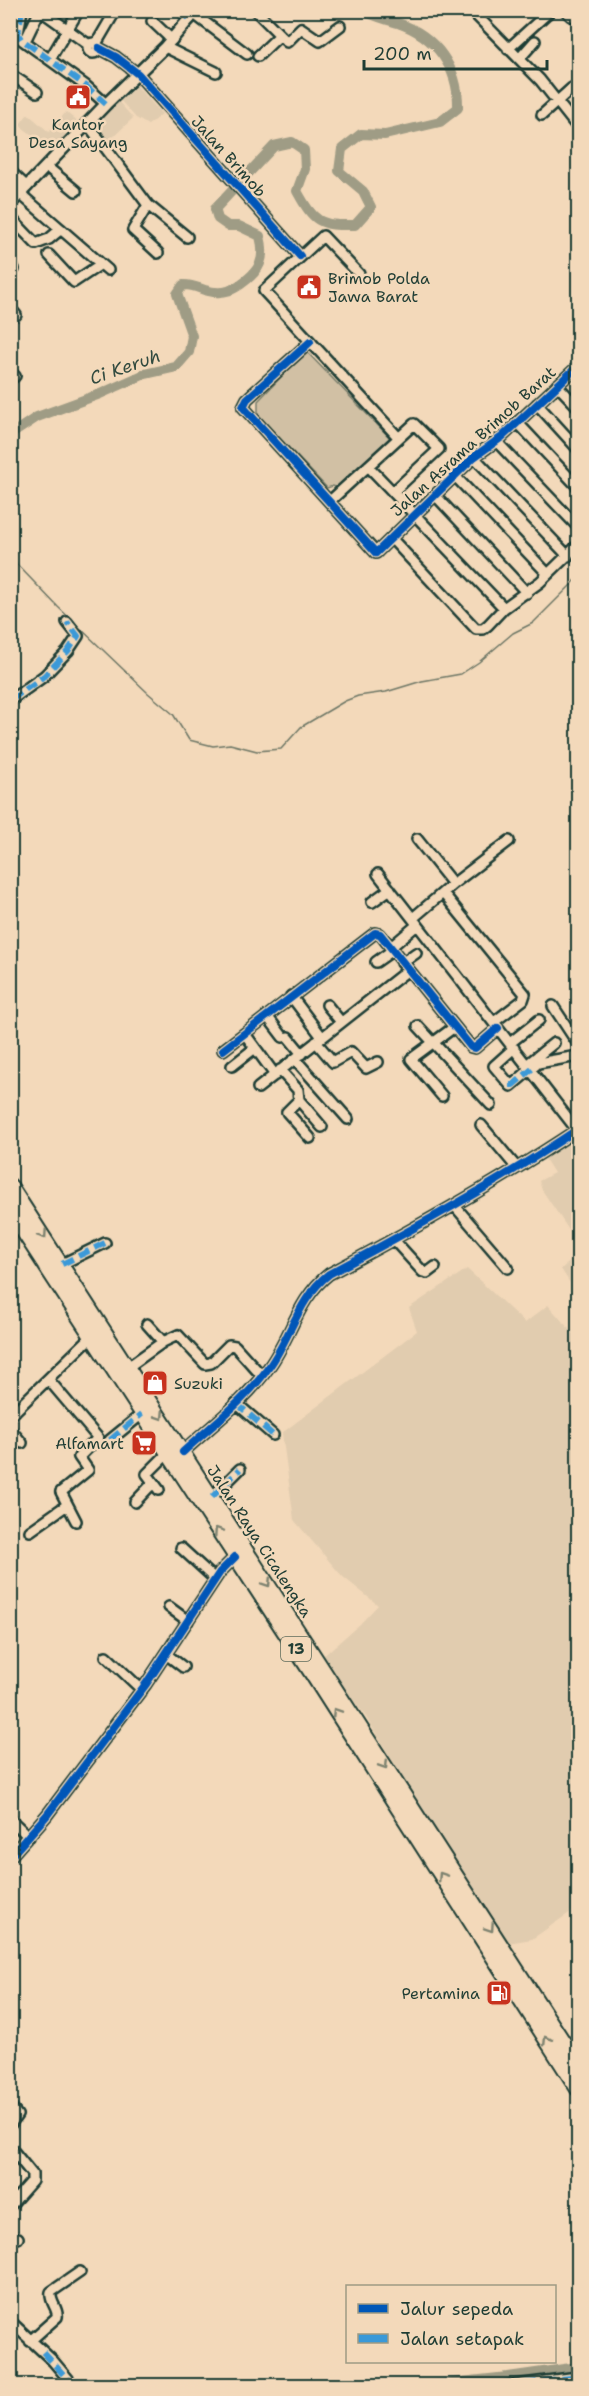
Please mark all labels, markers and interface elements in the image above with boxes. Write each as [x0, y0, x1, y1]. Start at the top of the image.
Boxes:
scale bar [364, 33, 547, 71]
text: 200 m [373, 42, 432, 66]
public building icon: Kantor Desa Sayang [63, 82, 93, 112]
street label: Jalan Brimob [186, 111, 271, 202]
place label: Kantor Desa Sayang [28, 114, 128, 153]
place label: Brimob Polda Jawa Barat [328, 268, 430, 307]
public building icon: Brimob Polda Jawa Barat [294, 272, 324, 302]
water label: Ci Keruh [86, 344, 164, 390]
street label: Jalan Asrama Brimob Barat [386, 362, 560, 521]
one-way arrow [36, 1228, 47, 1239]
shop icon: Suzuki [140, 1368, 170, 1398]
place label: Suzuki [174, 1373, 223, 1394]
one-way arrow [153, 1410, 164, 1421]
supermarket icon: Alfamart [129, 1428, 159, 1458]
place label: Alfamart [55, 1433, 124, 1454]
street label: Jalan Raya Cicalengka [202, 1461, 317, 1621]
one-way arrow [214, 1527, 225, 1538]
one-way arrow [260, 1576, 271, 1587]
road number: 13 [281, 1637, 311, 1661]
one-way arrow [332, 1708, 344, 1718]
one-way arrow [377, 1758, 388, 1769]
one-way arrow [437, 1872, 449, 1882]
one-way arrow [483, 1921, 494, 1932]
fuel station icon: Pertamina [484, 1978, 514, 2008]
place label: Pertamina [401, 1983, 480, 2004]
one-way arrow [543, 2036, 555, 2046]
legend [346, 2285, 556, 2363]
text: Jalur sepeda [400, 2297, 513, 2321]
text: Jalan setapak [400, 2327, 524, 2351]

